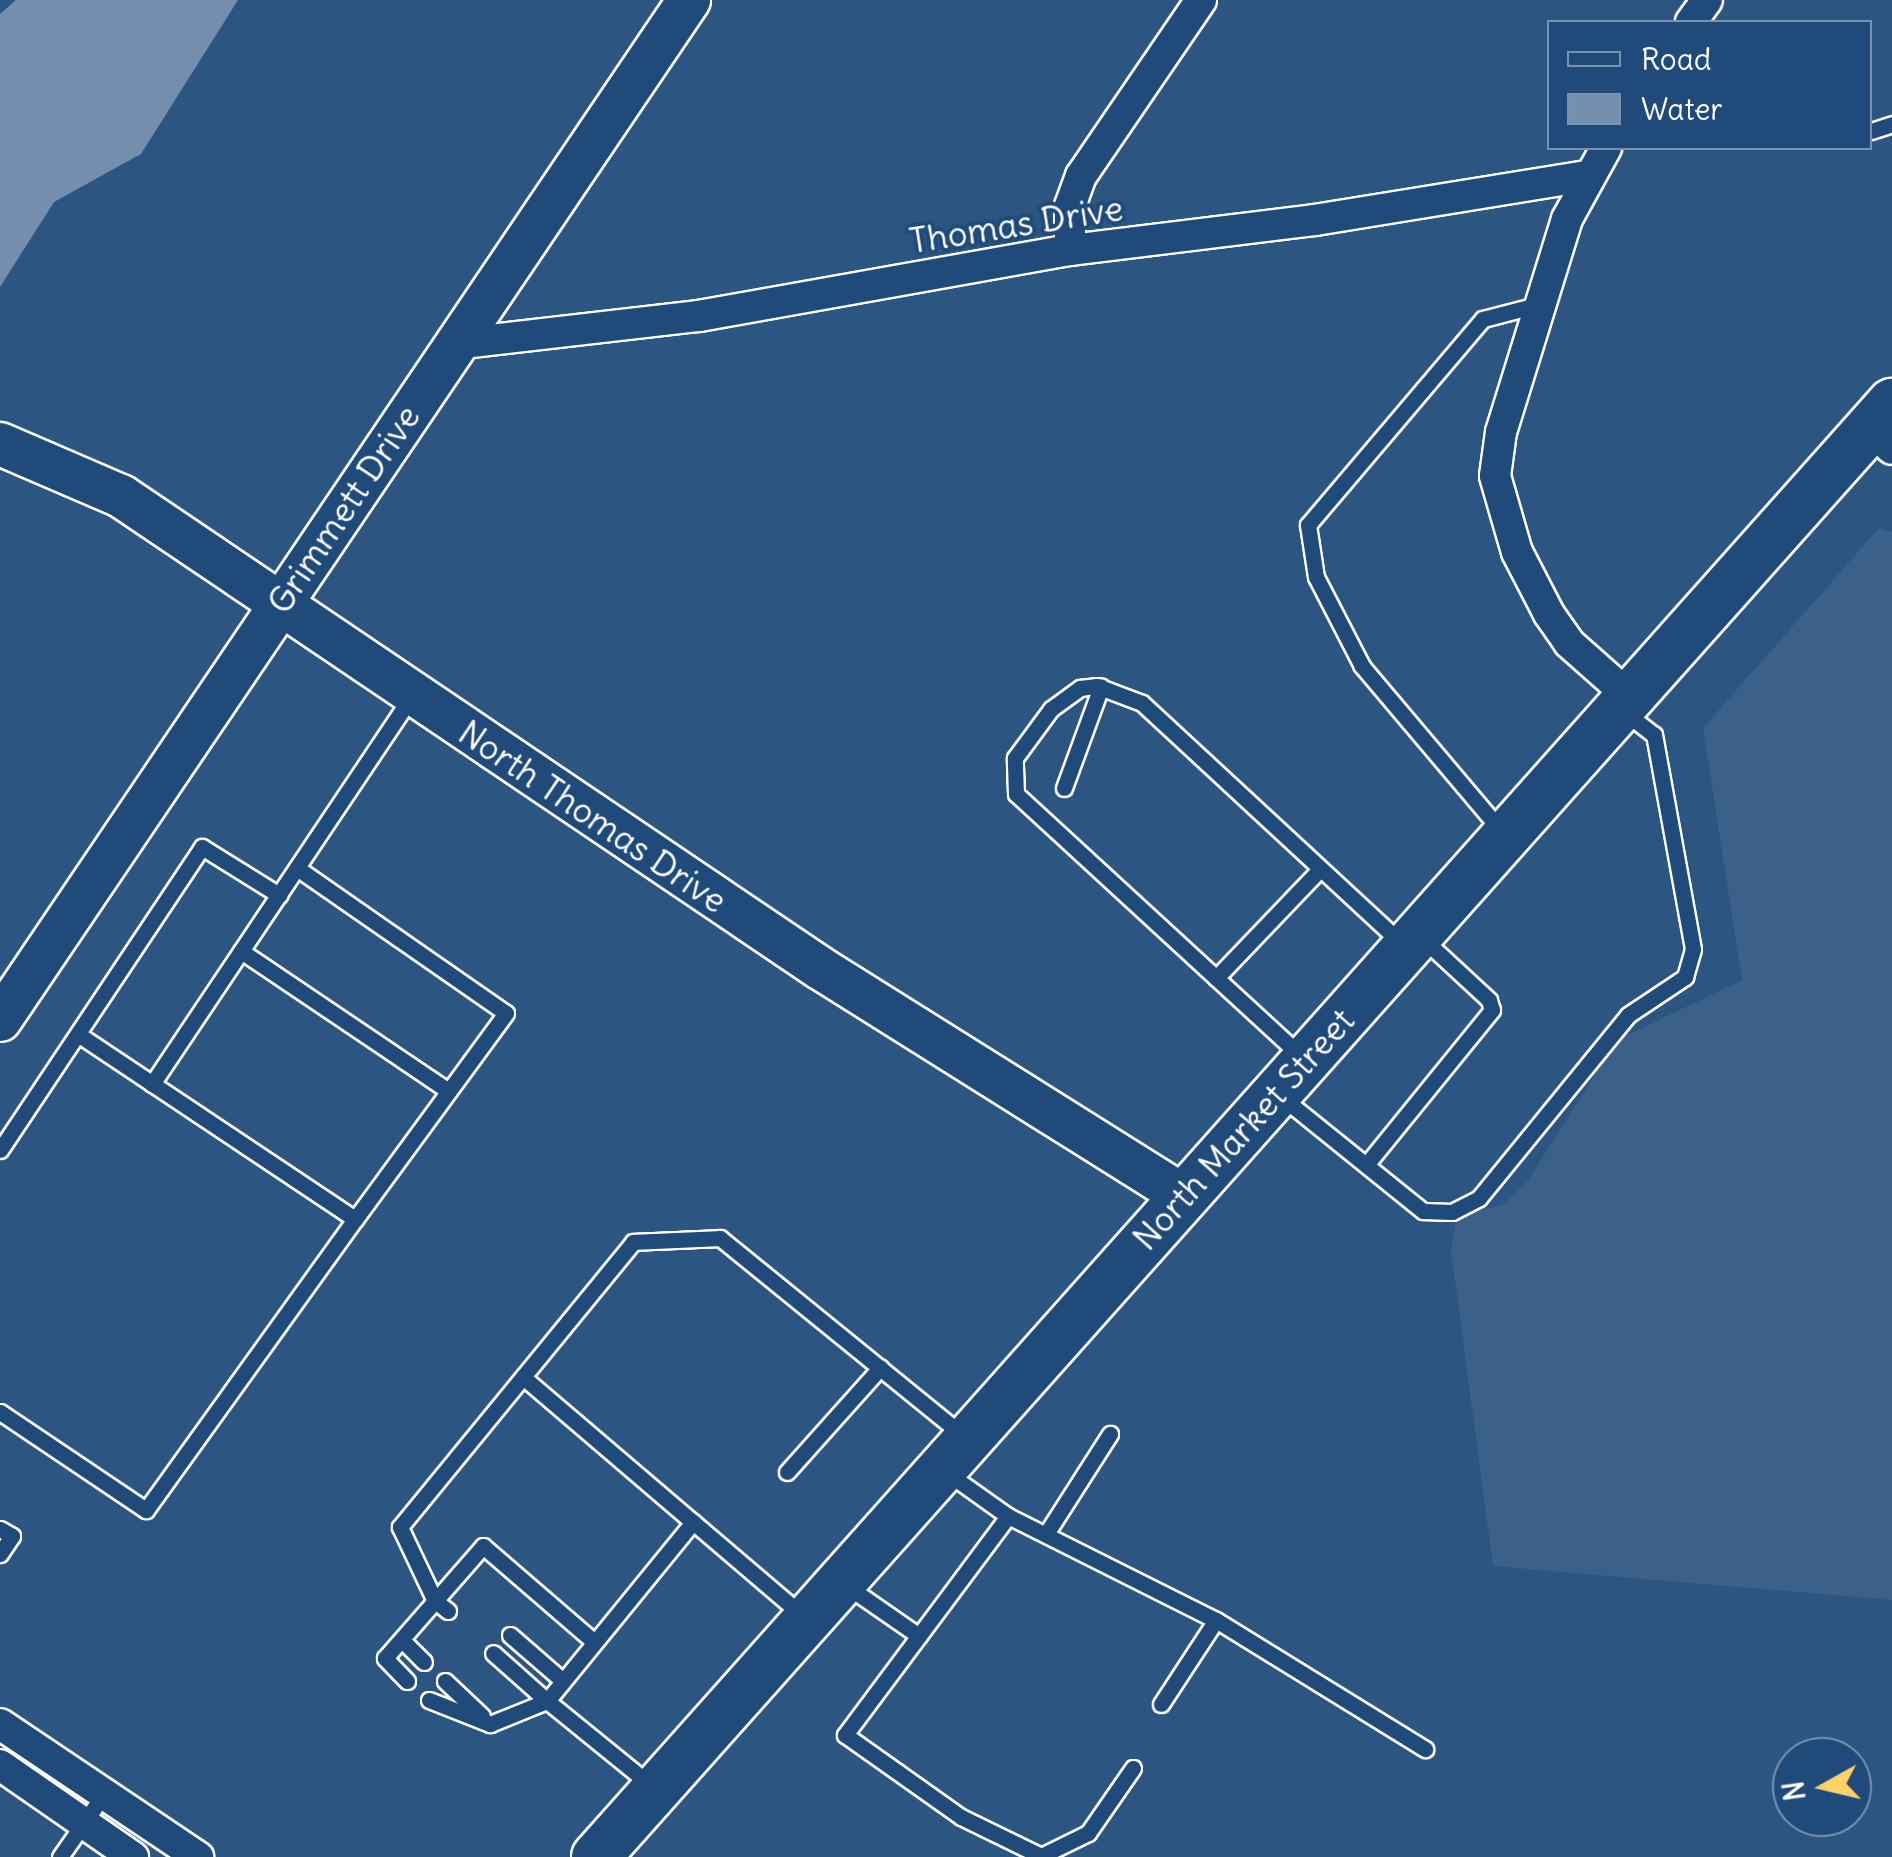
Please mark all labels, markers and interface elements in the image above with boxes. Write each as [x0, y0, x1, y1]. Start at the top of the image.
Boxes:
legend [1547, 20, 1872, 150]
text: Road [1641, 40, 1711, 78]
text: Water [1641, 90, 1723, 128]
street label: Thomas Drive [906, 186, 1126, 262]
street label: Grimmett Drive [258, 397, 428, 621]
street label: North Thomas Drive [451, 711, 735, 921]
street label: North Market Street [1124, 1000, 1362, 1258]
north arrow [1772, 1737, 1872, 1837]
text: N [1775, 1779, 1813, 1803]

